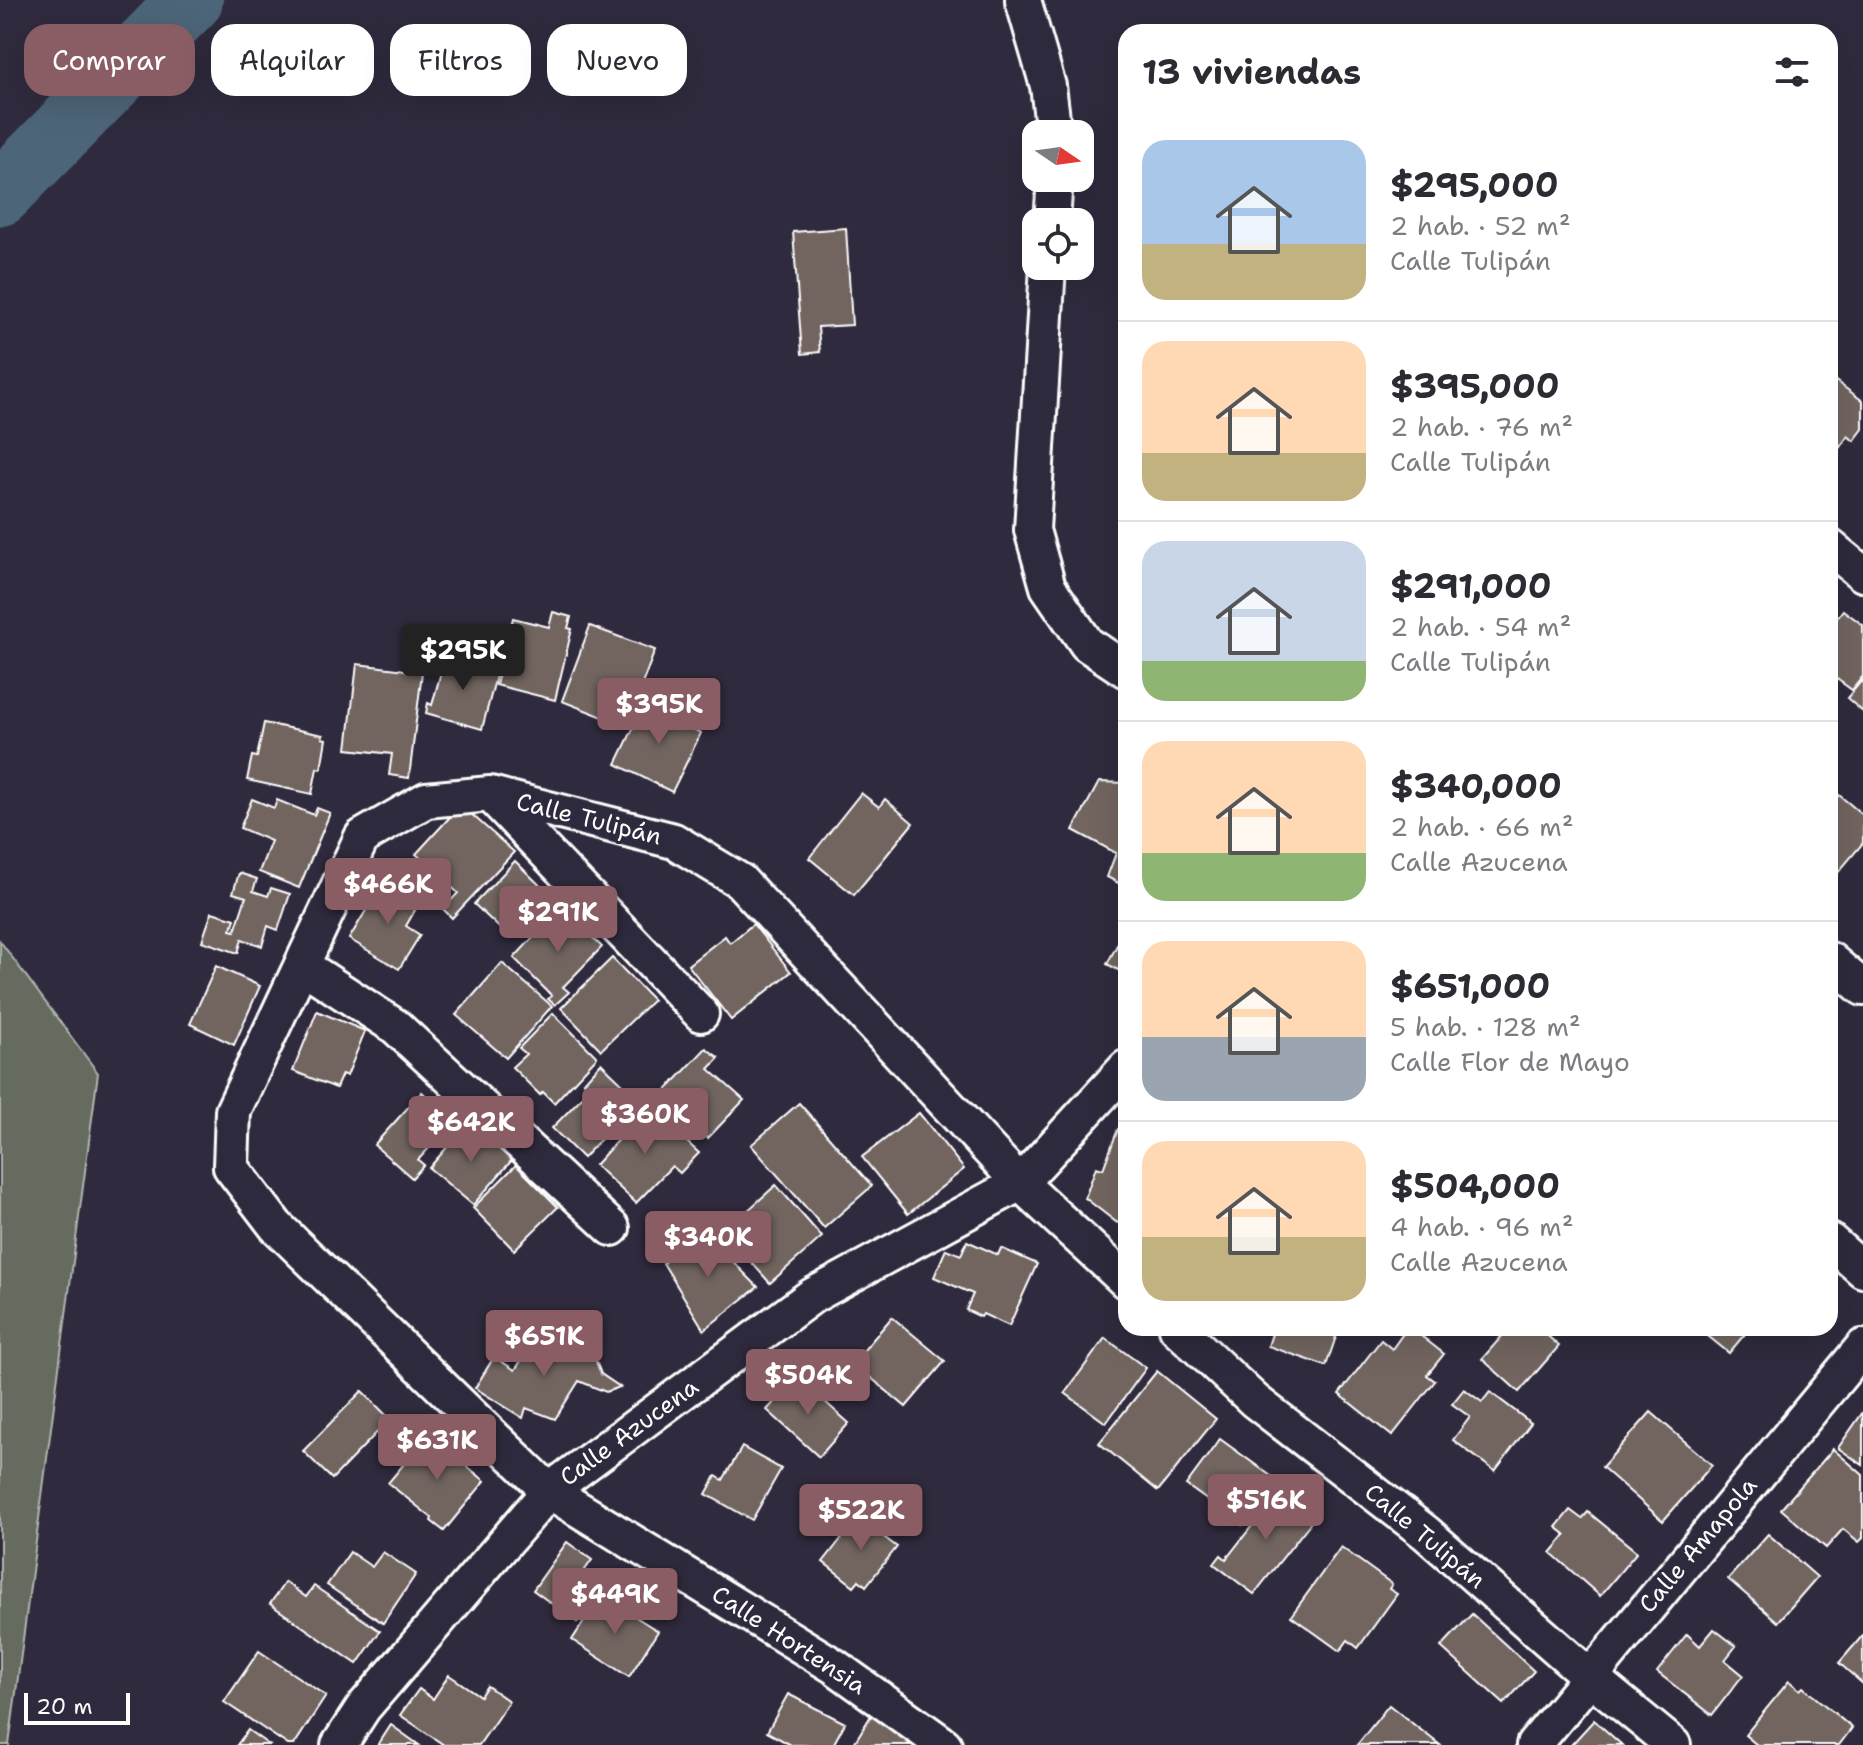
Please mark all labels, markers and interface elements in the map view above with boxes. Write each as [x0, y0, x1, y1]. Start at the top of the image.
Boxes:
chip: Comprar [24, 24, 195, 96]
chip: Alquilar [211, 24, 374, 96]
chip: Filtros [390, 24, 531, 96]
chip: Nuevo [547, 24, 687, 96]
text: 13 viviendas [1142, 49, 1361, 95]
icon: filters [1770, 50, 1814, 94]
north arrow [1022, 120, 1094, 192]
map controls [1022, 120, 1094, 280]
text: $295,000 [1390, 162, 1558, 208]
icon: home [1206, 172, 1302, 268]
button: locate [1022, 208, 1094, 280]
text: 2 hab. · 52 m² [1390, 208, 1571, 243]
text: Calle Tulipán [1390, 243, 1551, 278]
text: $395,000 [1390, 363, 1559, 409]
icon: home [1206, 373, 1302, 469]
text: 2 hab. · 76 m² [1390, 409, 1573, 444]
text: Calle Tulipán [1390, 444, 1551, 479]
text: $291,000 [1390, 563, 1552, 609]
icon: home [1206, 573, 1302, 669]
text: 2 hab. · 54 m² [1390, 609, 1571, 644]
pin: $295K [407, 624, 519, 692]
text: $295K [420, 632, 506, 667]
text: Calle Tulipán [1390, 644, 1551, 679]
pin: $395K [603, 678, 715, 746]
text: $395K [615, 686, 703, 721]
text: $340,000 [1390, 763, 1562, 809]
icon: home [1206, 773, 1302, 869]
street label: Calle Tulipán [513, 786, 665, 852]
text: 2 hab. · 66 m² [1390, 809, 1574, 844]
text: Calle Azucena [1390, 844, 1568, 879]
pin: $466K [332, 858, 444, 926]
text: $466K [343, 866, 433, 901]
pin: $291K [502, 886, 614, 954]
text: $291K [517, 894, 599, 929]
text: $651,000 [1390, 963, 1550, 1009]
icon: home [1206, 973, 1302, 1069]
text: 5 hab. · 128 m² [1390, 1009, 1581, 1044]
text: Calle Flor de Mayo [1390, 1044, 1630, 1079]
pin: $360K [589, 1088, 701, 1156]
pin: $642K [415, 1096, 527, 1164]
text: $360K [600, 1096, 690, 1131]
text: $642K [427, 1104, 515, 1139]
text: $504,000 [1390, 1163, 1560, 1209]
icon: home [1206, 1173, 1302, 1269]
text: 4 hab. · 96 m² [1390, 1209, 1574, 1244]
pin: $340K [652, 1211, 764, 1279]
text: $340K [663, 1219, 753, 1254]
text: Calle Azucena [1390, 1244, 1568, 1279]
pin: $651K [488, 1310, 600, 1378]
text: $651K [504, 1318, 584, 1353]
pin: $504K [752, 1349, 864, 1417]
text: $504K [764, 1357, 852, 1392]
street label: Calle Azucena [553, 1371, 705, 1493]
pin: $631K [381, 1414, 493, 1482]
text: $631K [396, 1422, 478, 1457]
street label: Calle Amapola [1632, 1470, 1764, 1620]
pin: $516K [1210, 1474, 1322, 1542]
street label: Calle Tulipán [1358, 1476, 1492, 1596]
text: $516K [1226, 1482, 1306, 1517]
pin: $522K [805, 1484, 917, 1552]
text: $522K [817, 1492, 905, 1527]
pin: $449K [559, 1568, 671, 1636]
text: $449K [570, 1576, 660, 1611]
street label: Calle Hortensia [706, 1578, 872, 1702]
scale bar [24, 1689, 130, 1725]
text: 20 m [36, 1692, 93, 1721]

